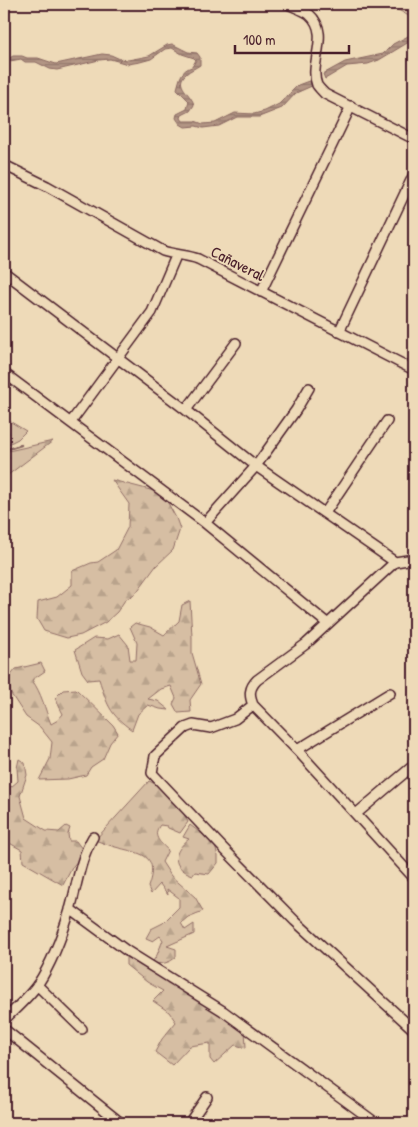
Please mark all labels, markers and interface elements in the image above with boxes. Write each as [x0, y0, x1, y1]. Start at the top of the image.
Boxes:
scale bar [235, 22, 349, 54]
text: 100 m [243, 29, 276, 50]
street label: Cañaveral [207, 240, 269, 286]

